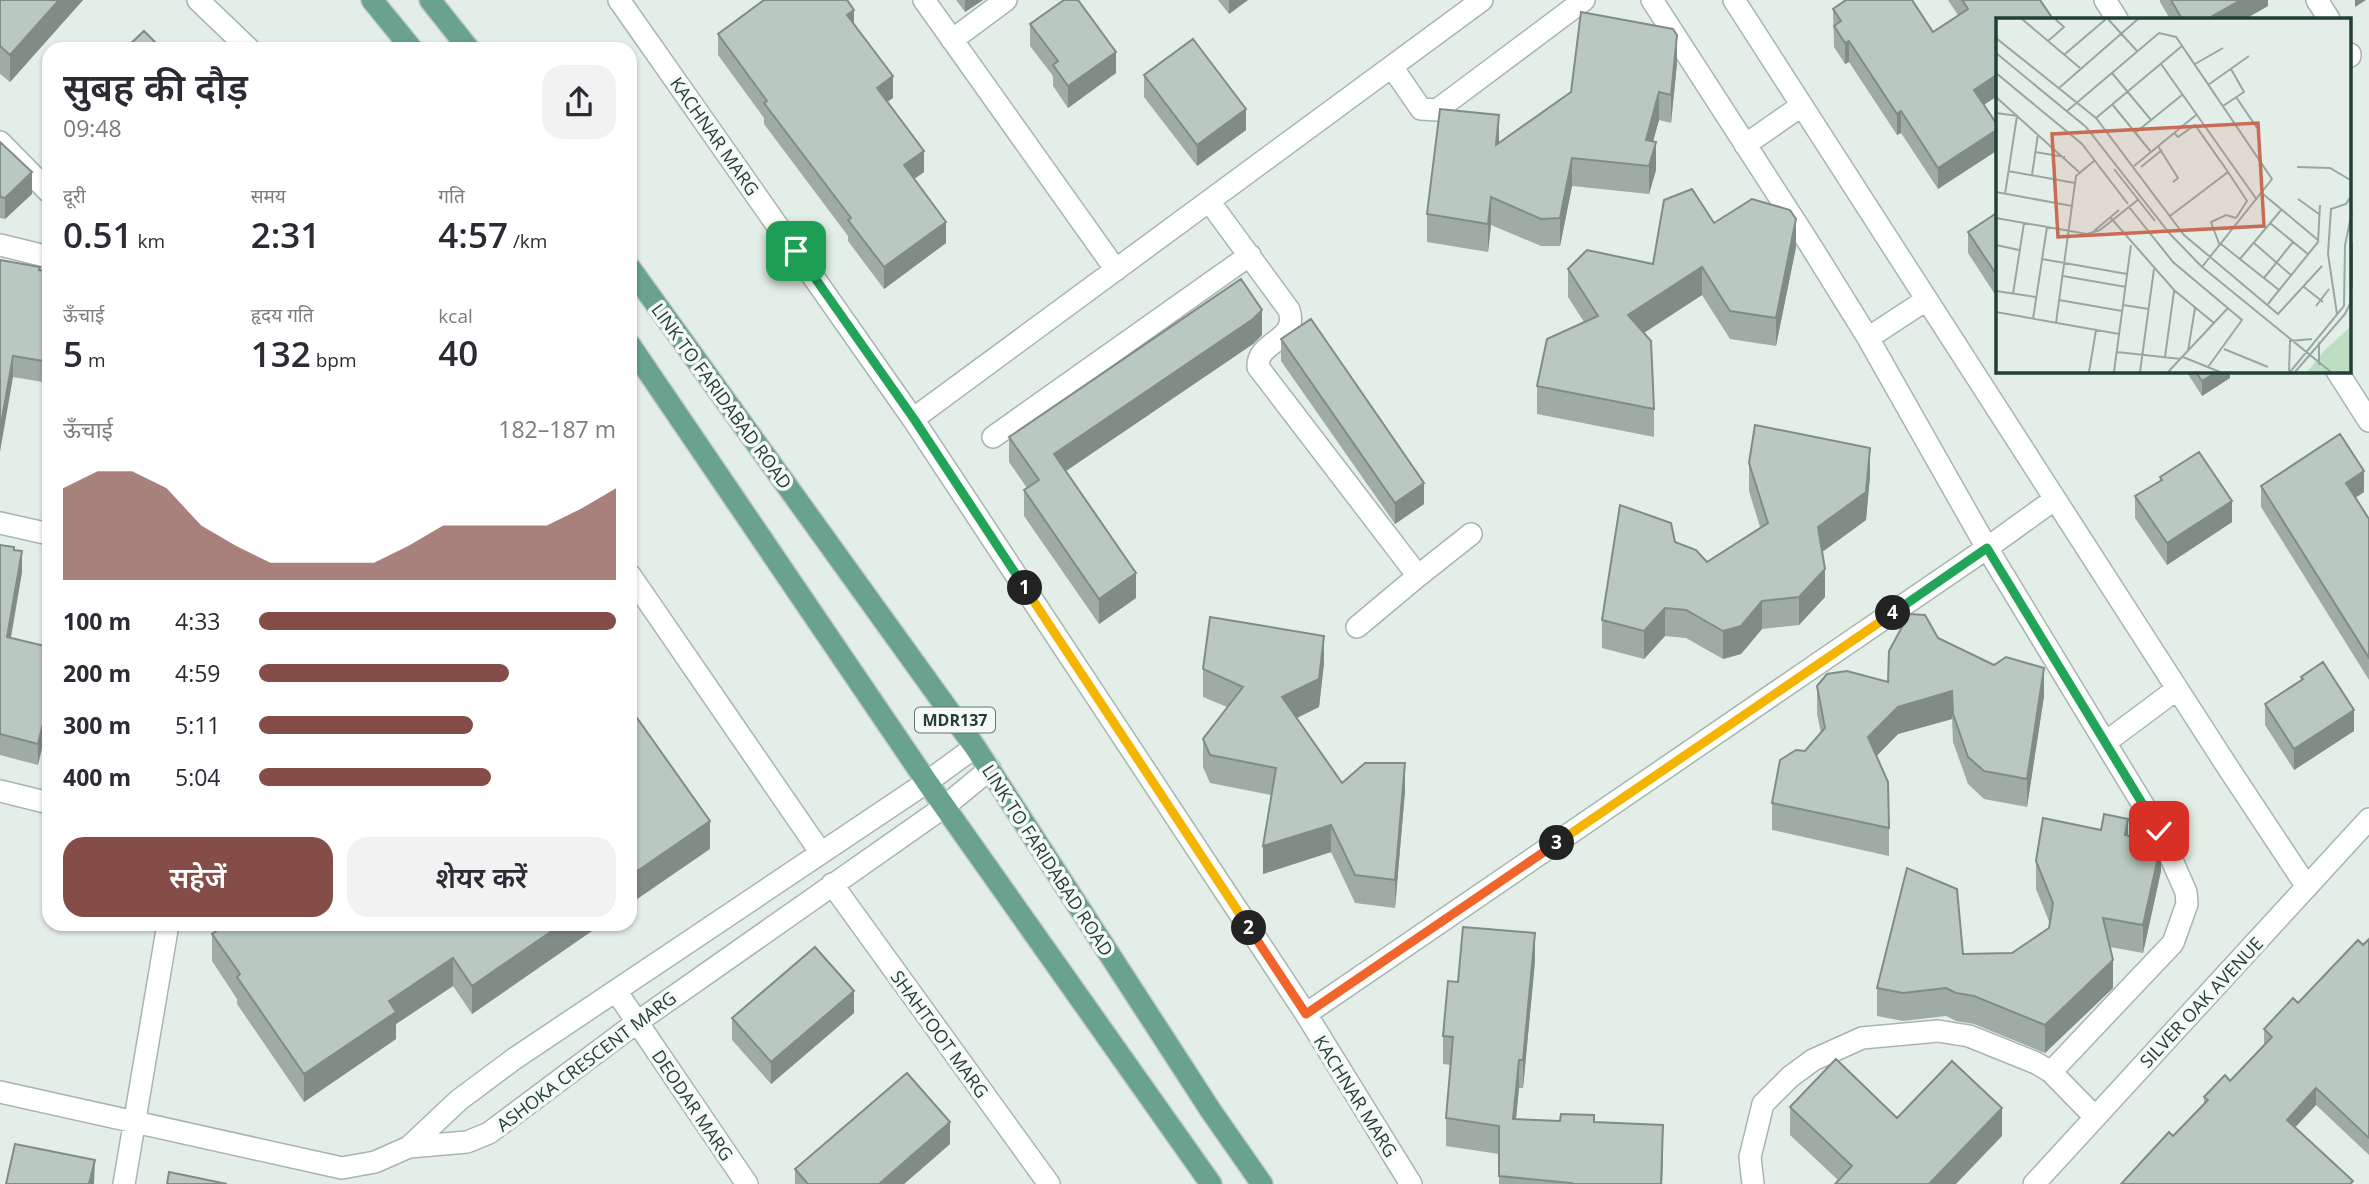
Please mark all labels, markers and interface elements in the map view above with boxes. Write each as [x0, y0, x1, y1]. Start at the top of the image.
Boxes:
inset map [1996, 18, 2352, 373]
text: सुबह की दौड़ [63, 60, 248, 112]
button: share [542, 65, 616, 139]
street label: KACHNAR MARG [665, 72, 765, 200]
text: 09:48 [63, 112, 122, 144]
text: दूरी [63, 183, 86, 209]
text: समय [251, 183, 286, 209]
text: गति [438, 183, 465, 209]
text: 0.51 [63, 211, 133, 258]
text: 2:31 [251, 211, 320, 258]
text: 4:57 [438, 211, 508, 258]
pin [766, 221, 826, 281]
text: km [133, 228, 165, 254]
text: /km [508, 228, 547, 254]
icon: arrive [777, 232, 815, 270]
street label: LINK TO FARIDABAD ROAD [647, 298, 797, 494]
text: ऊँचाई [63, 302, 104, 328]
text: हृदय गति [251, 302, 314, 328]
text: kcal [438, 303, 473, 329]
text: 40 [438, 329, 478, 376]
text: 5 [63, 330, 83, 377]
text: 132 [251, 330, 311, 377]
text: m [83, 347, 106, 373]
text: bpm [311, 347, 356, 373]
text: ऊँचाई [63, 413, 113, 445]
text: 182–187 m [498, 413, 616, 445]
pin: 1 [1007, 570, 1042, 606]
text: 1 [1019, 574, 1030, 600]
pin: 4 [1876, 596, 1910, 630]
text: 4 [1887, 599, 1898, 625]
text: 100 m [63, 605, 131, 637]
text: 4:33 [175, 605, 221, 637]
text: 200 m [63, 657, 131, 689]
text: 4:59 [175, 657, 221, 689]
road number: MDR137 [915, 708, 995, 733]
text: 300 m [63, 709, 131, 741]
text: 5:11 [175, 709, 221, 741]
street label: LINK TO FARIDABAD ROAD [977, 760, 1119, 960]
text: 400 m [63, 761, 131, 793]
text: 5:04 [175, 761, 221, 793]
pin [2129, 801, 2189, 861]
icon: check [2140, 812, 2178, 850]
pin: 3 [1540, 826, 1574, 860]
text: 3 [1551, 829, 1562, 855]
button: सहेजें [63, 837, 333, 917]
button: शेयर करें [347, 837, 616, 917]
pin: 2 [1232, 911, 1266, 946]
text: 2 [1243, 914, 1254, 940]
street label: SILVER OAK AVENUE [2134, 931, 2268, 1073]
street label: SHAHTOOT MARG [886, 965, 994, 1103]
street label: ASHOKA CRESCENT MARG [491, 985, 681, 1137]
street label: KACHNAR MARG [1309, 1030, 1403, 1162]
street label: DEODAR MARG [647, 1045, 739, 1165]

